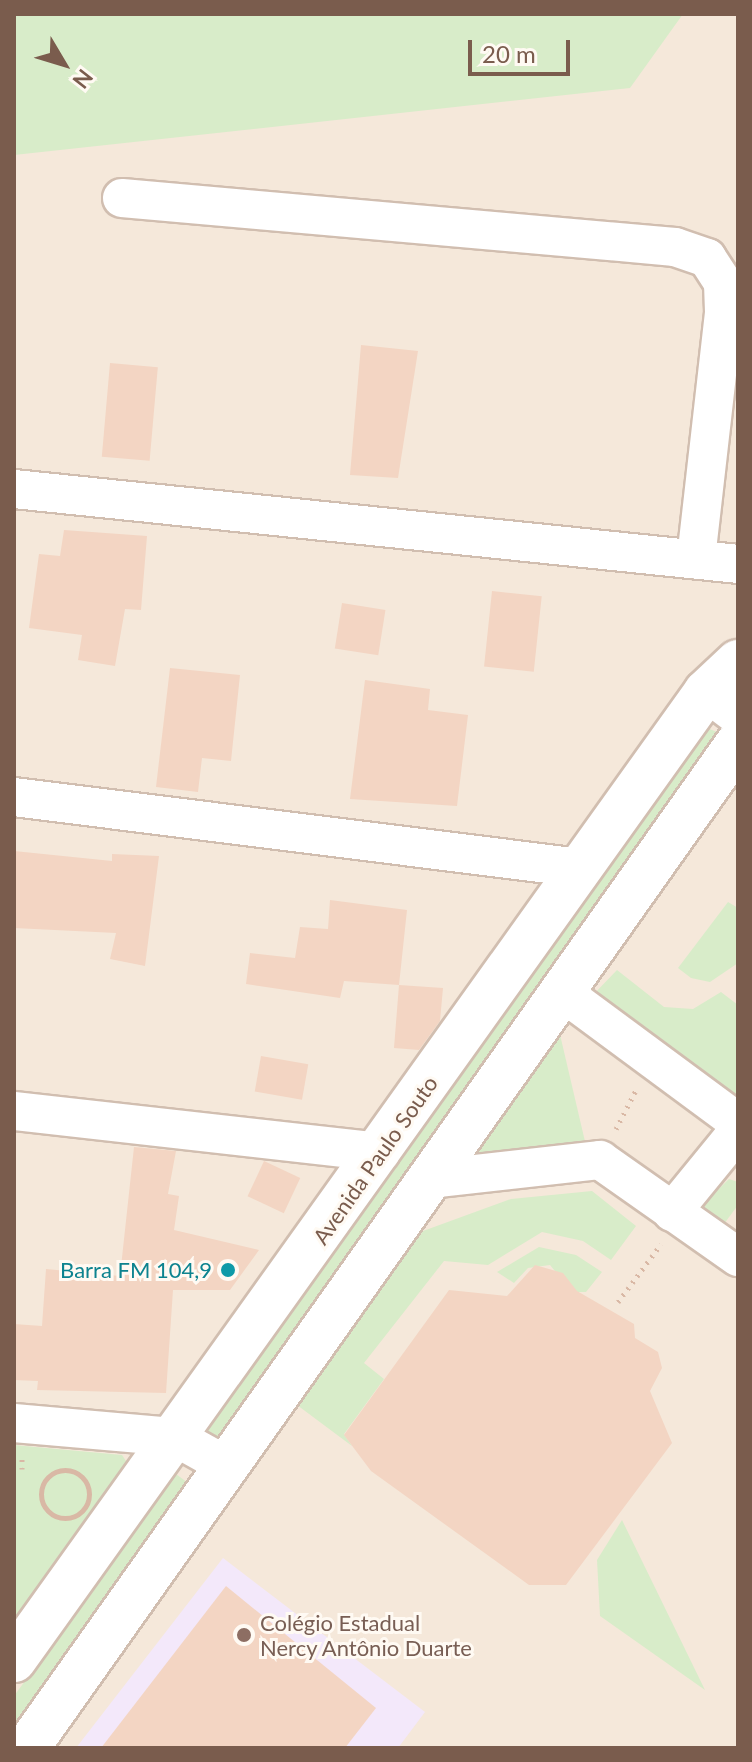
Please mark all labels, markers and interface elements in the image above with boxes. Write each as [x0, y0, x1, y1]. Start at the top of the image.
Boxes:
north arrow [24, 24, 104, 104]
scale bar [472, 24, 574, 74]
text: 20 m [482, 39, 536, 68]
text: N [67, 64, 99, 94]
street label: Avenida Paulo Souto [307, 1071, 443, 1249]
place label: Barra FM 104,9 [60, 1257, 212, 1283]
marker: Barra FM 104,9 [219, 1261, 237, 1279]
place label: Colégio Estadual Nercy Antônio Duarte [260, 1609, 473, 1660]
marker: Colégio Estadual Nercy Antônio Duarte [235, 1626, 253, 1644]

